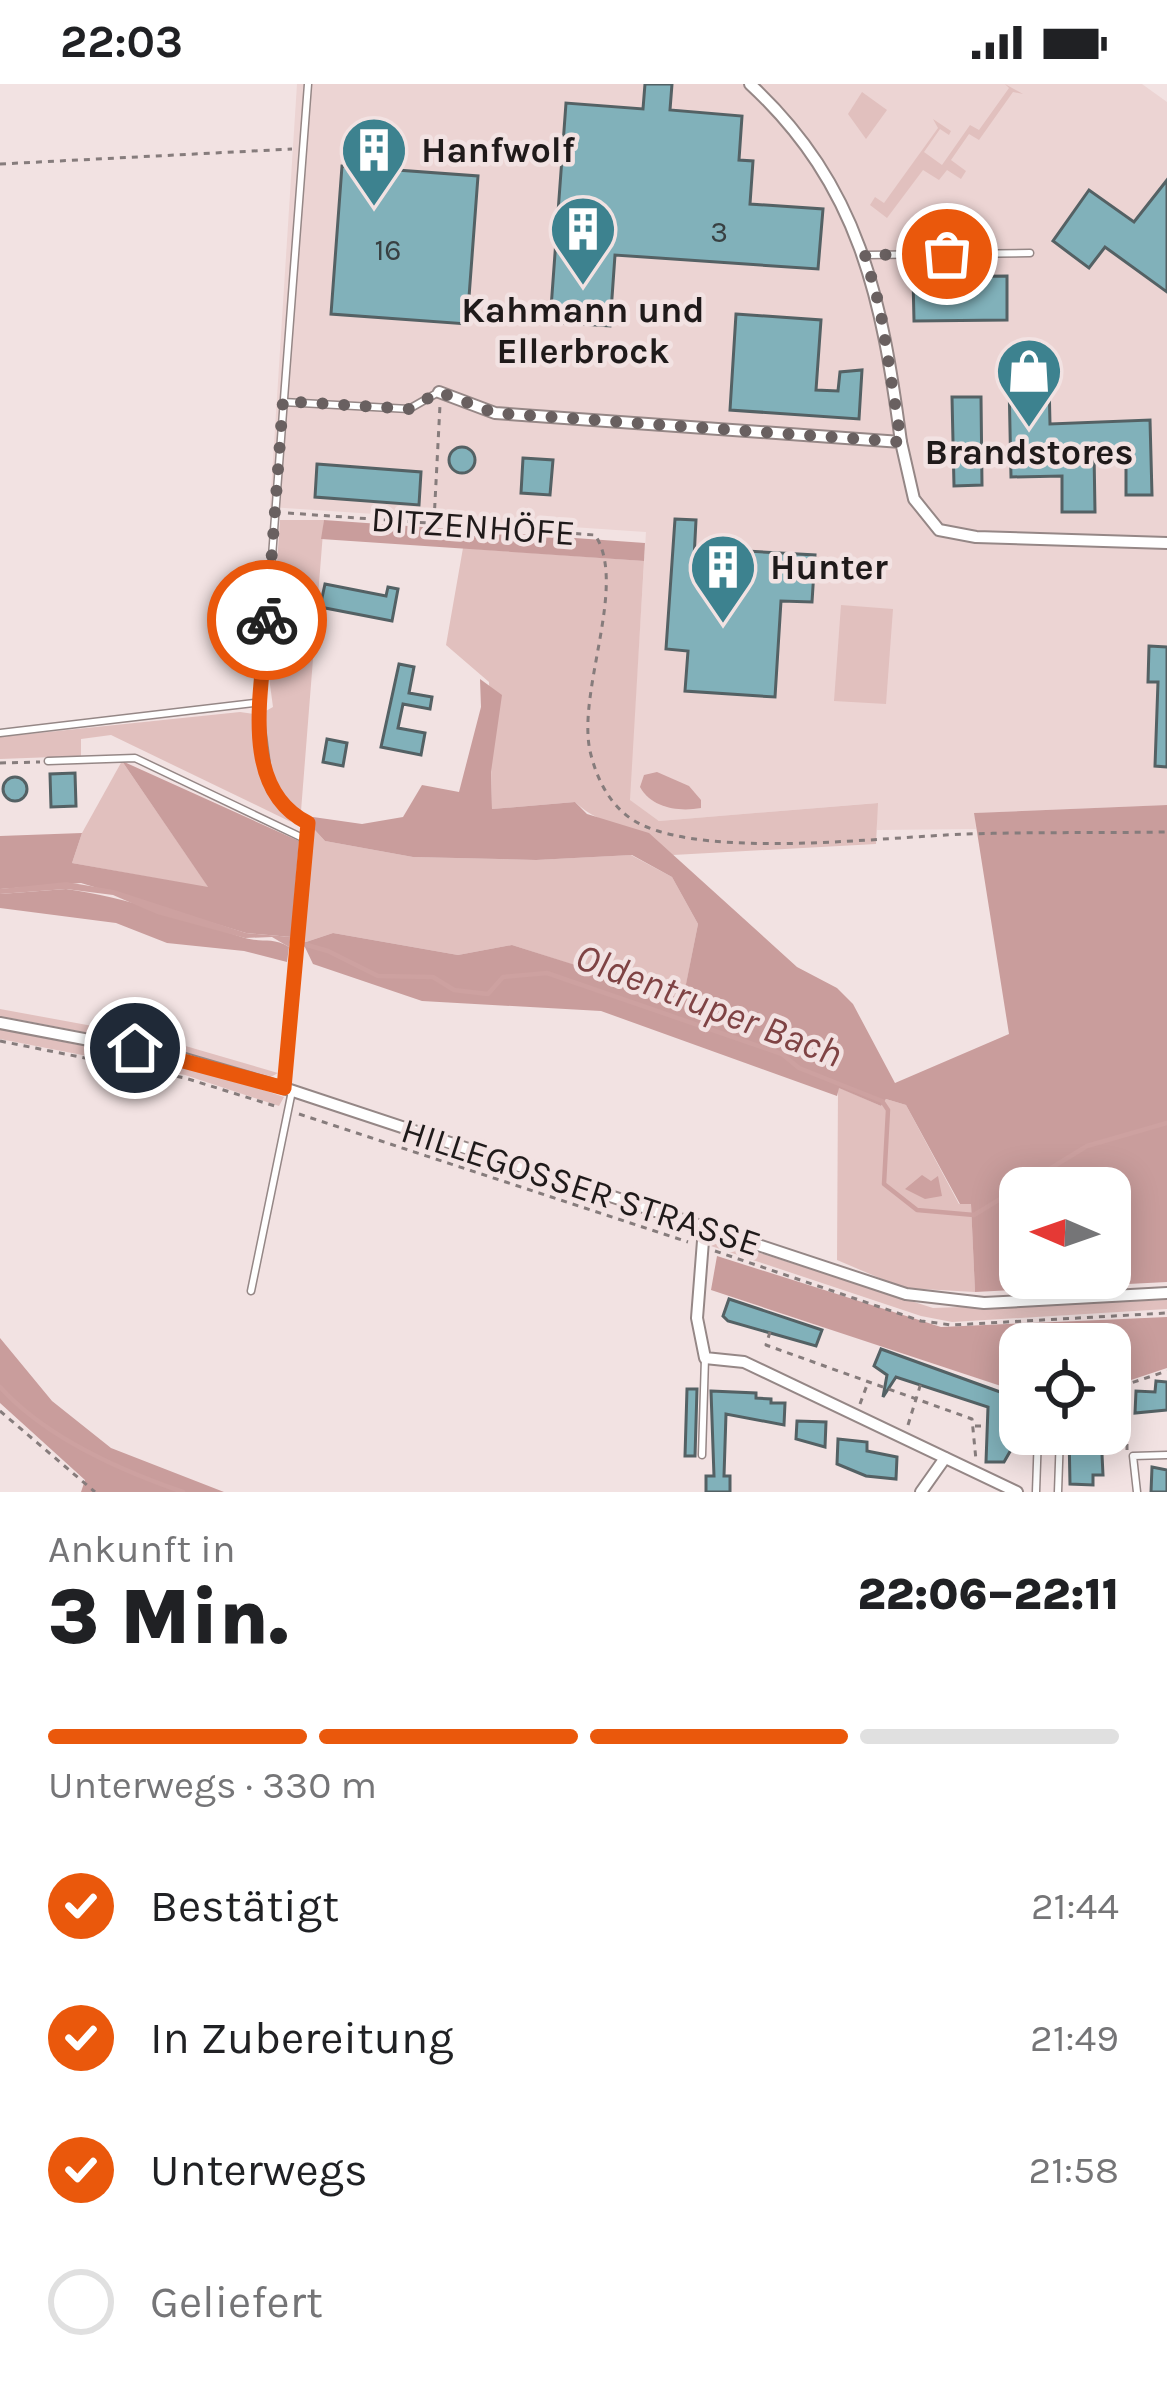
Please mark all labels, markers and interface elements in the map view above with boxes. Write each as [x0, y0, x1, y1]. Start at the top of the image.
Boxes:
text: 22:03 [60, 16, 183, 68]
building icon: Hanfwolf [339, 115, 409, 209]
place label: Hanfwolf [421, 129, 576, 171]
building icon: Kahmann und Ellerbrock [548, 194, 618, 288]
pin [896, 203, 998, 305]
house number: 3 [710, 214, 728, 250]
icon: bag [914, 221, 980, 287]
house number: 16 [374, 232, 402, 268]
place label: Kahmann und Ellerbrock [461, 289, 705, 372]
shop icon: Brandstores [994, 336, 1064, 430]
place label: Brandstores [925, 431, 1133, 473]
street label: DITZENHÖFE [370, 498, 576, 554]
building icon: Hunter [688, 532, 758, 626]
place label: Hunter [770, 546, 888, 588]
courier [207, 560, 327, 680]
icon: bike [234, 587, 300, 653]
water label: Oldentruper Bach [569, 933, 849, 1077]
pin [84, 997, 186, 1099]
icon: home [102, 1015, 168, 1081]
street label: HILLEGOSSER STRASSE [396, 1109, 766, 1265]
north arrow [999, 1167, 1131, 1299]
map controls [999, 1167, 1131, 1455]
button: locate [999, 1323, 1131, 1455]
text: Ankunft in [48, 1526, 236, 1572]
text: 22:06–22:11 [857, 1568, 1119, 1620]
text: 3 Min. [48, 1571, 289, 1663]
text: Unterwegs · 330 m [48, 1762, 377, 1808]
icon: check [48, 1873, 114, 1939]
text: Bestätigt [150, 1880, 339, 1932]
text: 21:44 [1031, 1883, 1119, 1929]
icon: check [48, 2005, 114, 2071]
text: In Zubereitung [150, 2012, 454, 2064]
text: 21:49 [1030, 2015, 1119, 2061]
icon: check [48, 2137, 114, 2203]
text: Unterwegs [150, 2144, 368, 2196]
text: 21:58 [1029, 2147, 1119, 2193]
text: Geliefert [150, 2276, 323, 2328]

